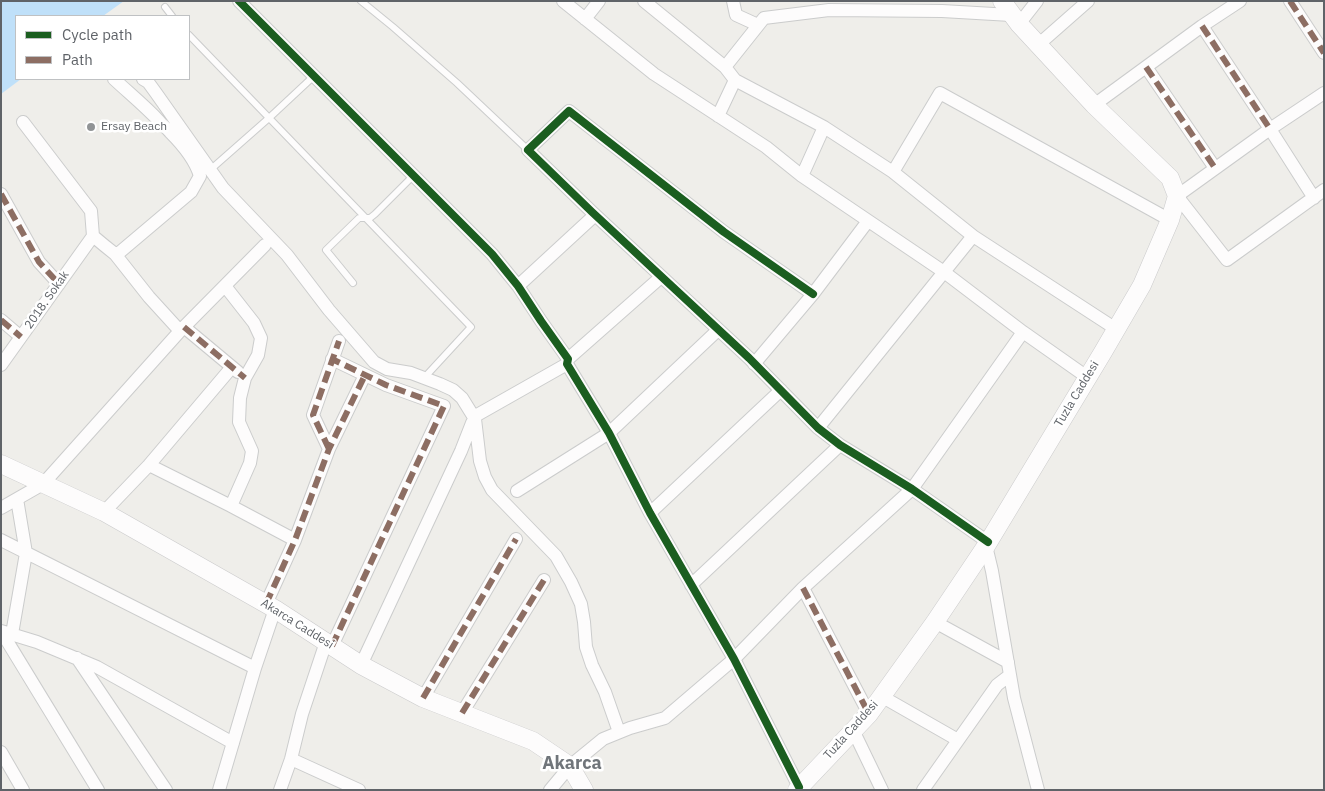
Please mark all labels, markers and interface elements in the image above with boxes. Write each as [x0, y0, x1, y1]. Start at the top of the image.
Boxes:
legend [15, 15, 190, 80]
text: Cycle path [62, 25, 133, 44]
text: Path [62, 50, 93, 69]
place label: Ersay Beach [101, 120, 167, 134]
marker: Ersay Beach [85, 121, 97, 133]
street label: 2018. Sokak [22, 268, 72, 332]
street label: Tuzla Caddesi [1052, 358, 1102, 430]
street label: Akarca Caddesi [258, 596, 336, 652]
street label: Tuzla Caddesi [821, 698, 881, 762]
district label: Akarca [542, 753, 602, 775]

